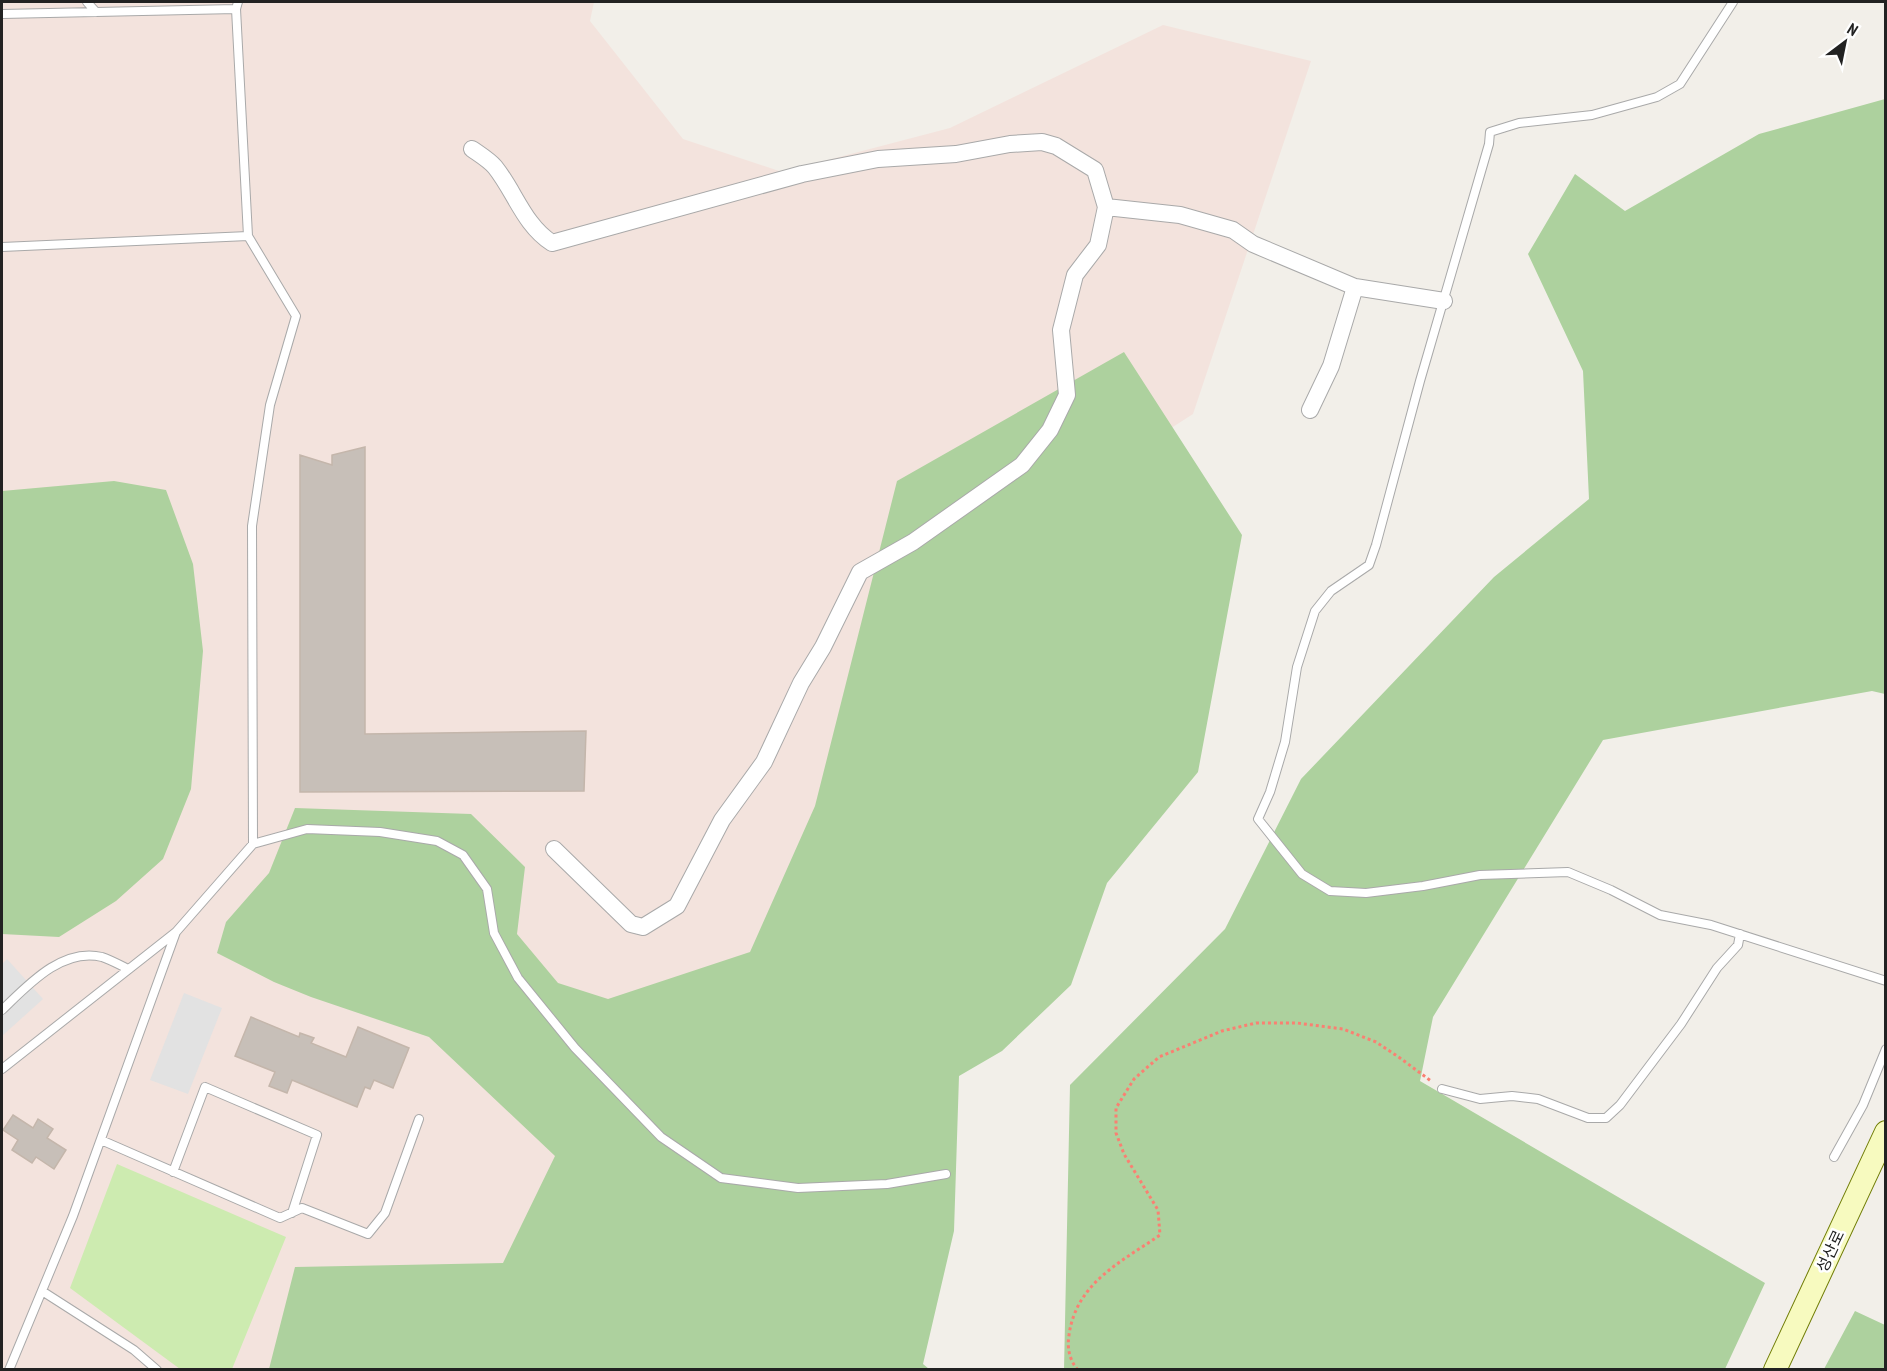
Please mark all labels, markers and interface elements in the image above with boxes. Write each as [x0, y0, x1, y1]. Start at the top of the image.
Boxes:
north arrow [1815, 12, 1875, 72]
text: N [1844, 19, 1862, 40]
street label: 성산로 [1812, 1227, 1849, 1275]

